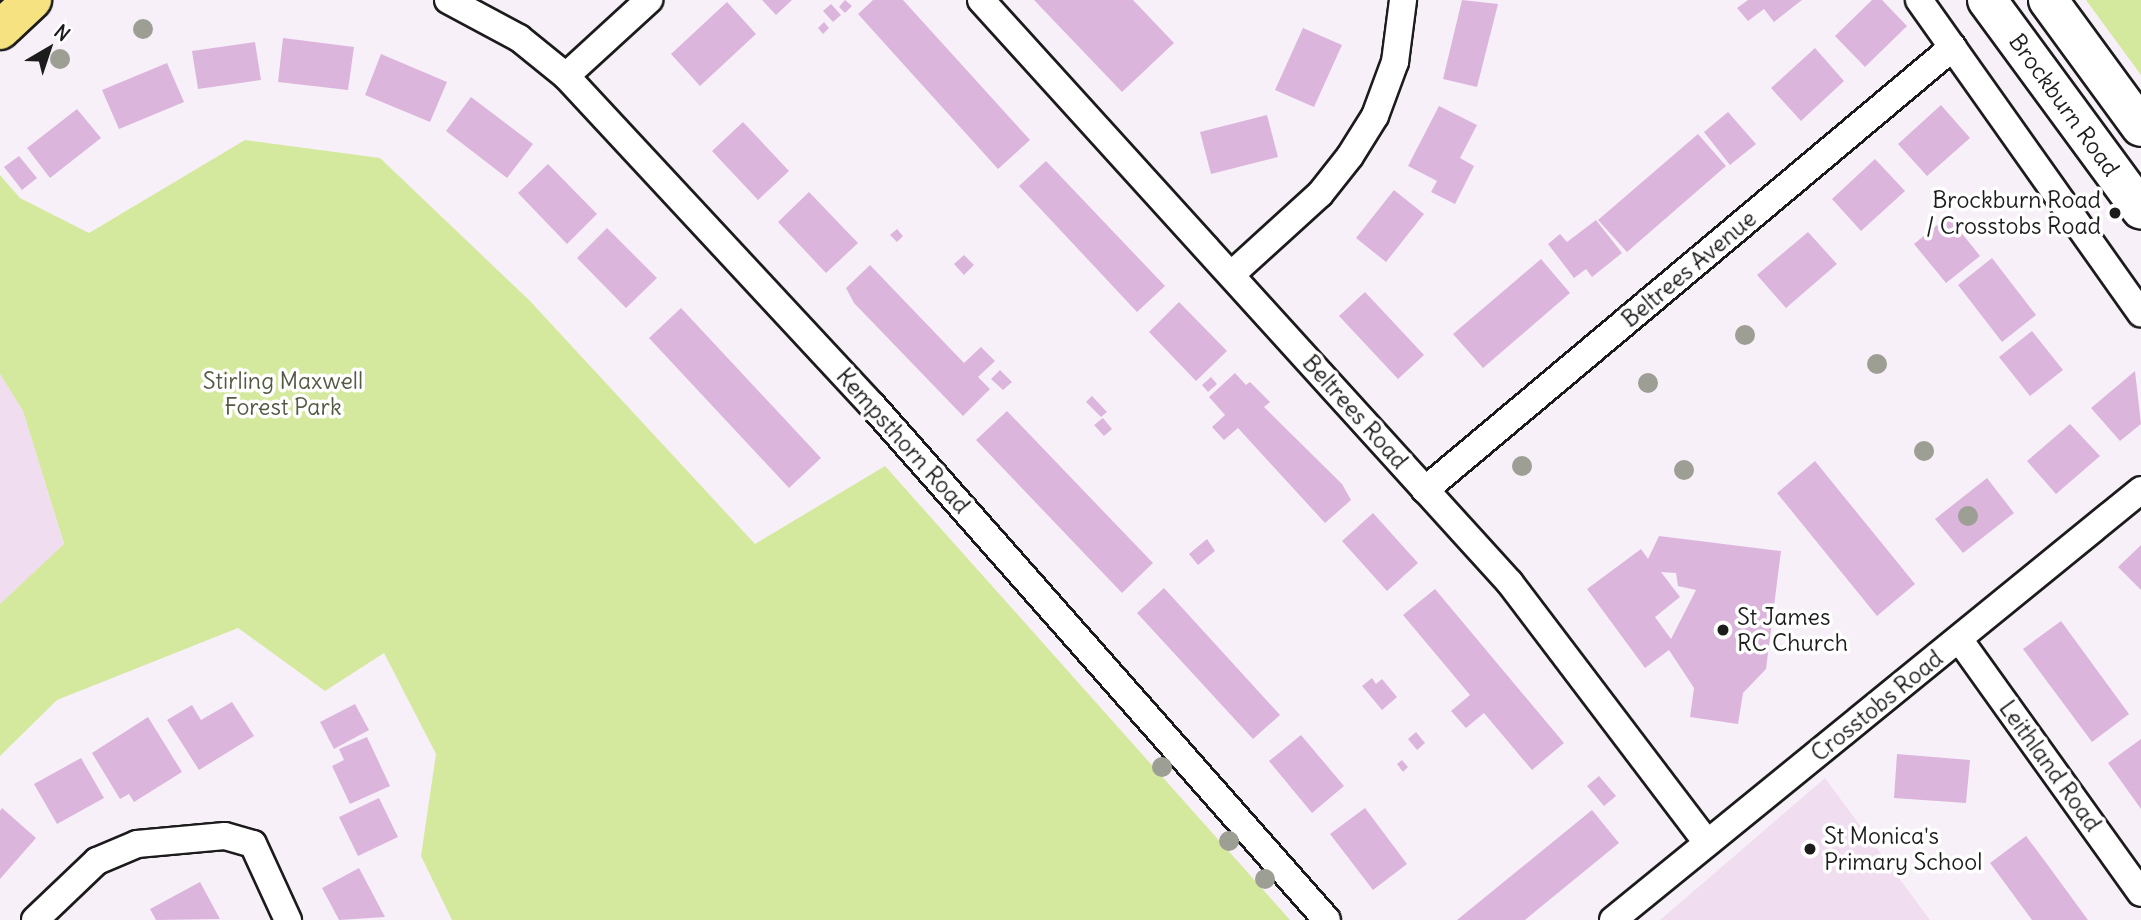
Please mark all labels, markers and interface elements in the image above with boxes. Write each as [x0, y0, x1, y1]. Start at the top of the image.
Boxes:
north arrow [14, 14, 84, 84]
text: N [50, 19, 75, 46]
street label: Brockburn Road [2003, 29, 2125, 181]
place label: Brockburn Road / Crosstobs Road [1926, 186, 2101, 240]
street label: Beltrees Avenue [1616, 205, 1762, 333]
marker: Brockburn Road / Crosstobs Road [2107, 205, 2123, 221]
street label: Beltrees Road [1297, 349, 1413, 475]
street label: Kempsthorn Road [831, 363, 975, 519]
park label: Stirling Maxwell Forest Park [203, 367, 363, 421]
place label: St James RC Church [1737, 603, 1848, 657]
marker: St James RC Church [1715, 622, 1731, 638]
street label: Crosstobs Road [1806, 645, 1948, 767]
street label: Leithland Road [1993, 695, 2107, 837]
place label: St Monica's Primary School [1824, 822, 1982, 876]
marker: St Monica's Primary School [1802, 841, 1818, 857]

